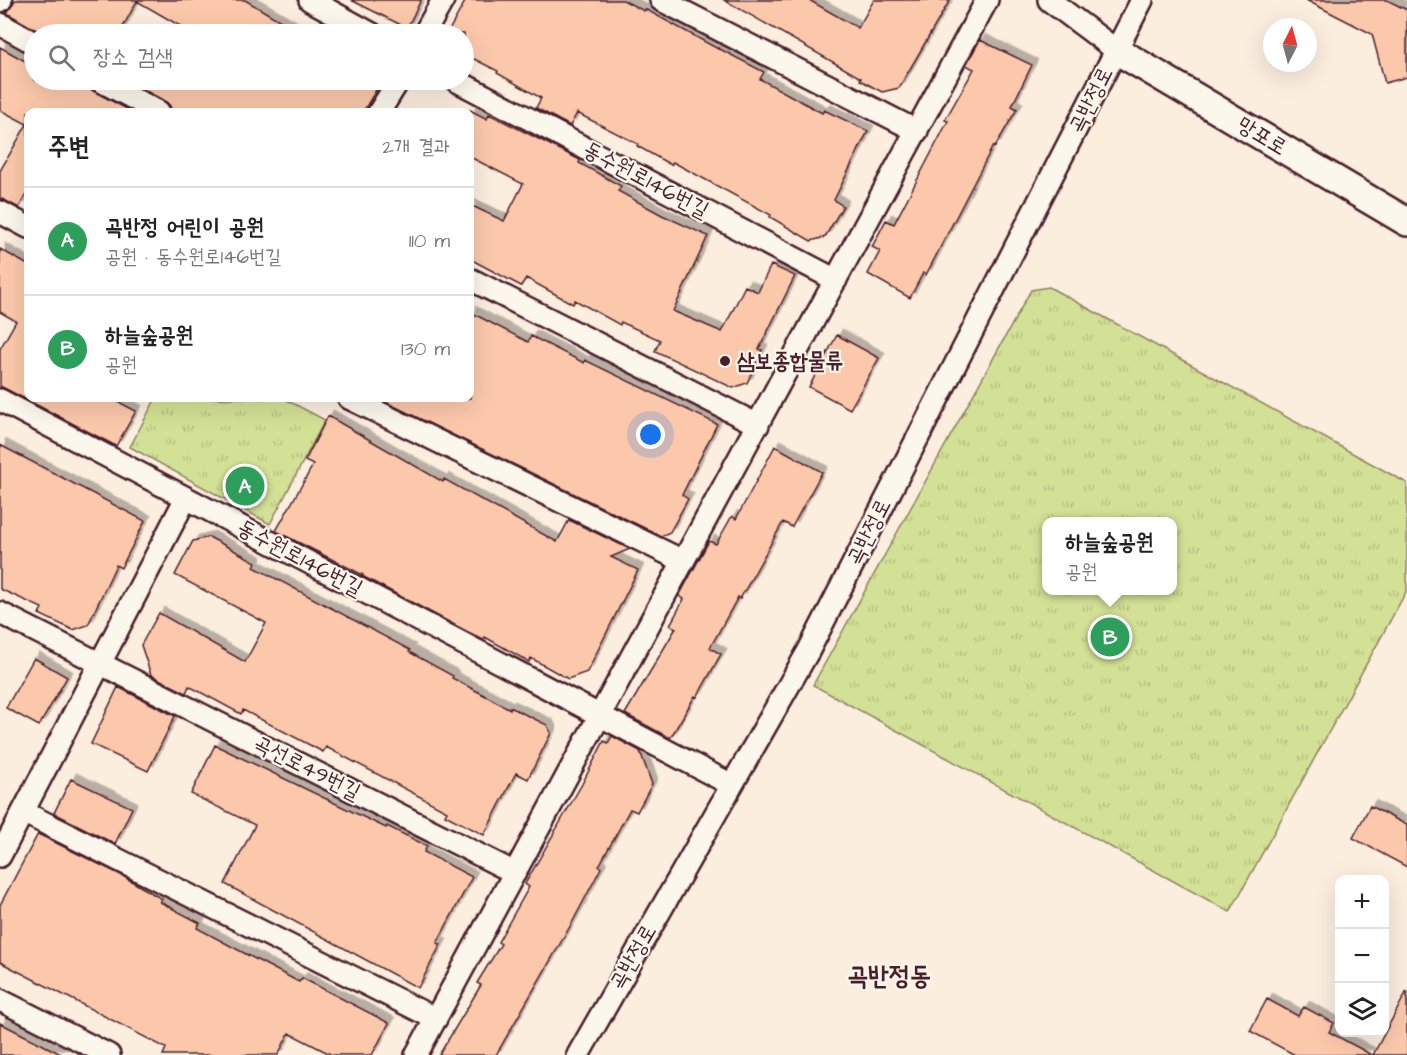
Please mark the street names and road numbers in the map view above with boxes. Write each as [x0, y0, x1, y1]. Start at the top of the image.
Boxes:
street label: 곡반정로 [1061, 61, 1121, 139]
street label: 망포로 [1231, 109, 1293, 163]
street label: 동수원로146번길 [578, 134, 714, 226]
street label: 곡반정로 [839, 493, 899, 571]
street label: 동수원로146번길 [232, 512, 368, 604]
street label: 곡선로49번길 [248, 728, 366, 808]
street label: 곡반정로 [602, 919, 664, 995]

